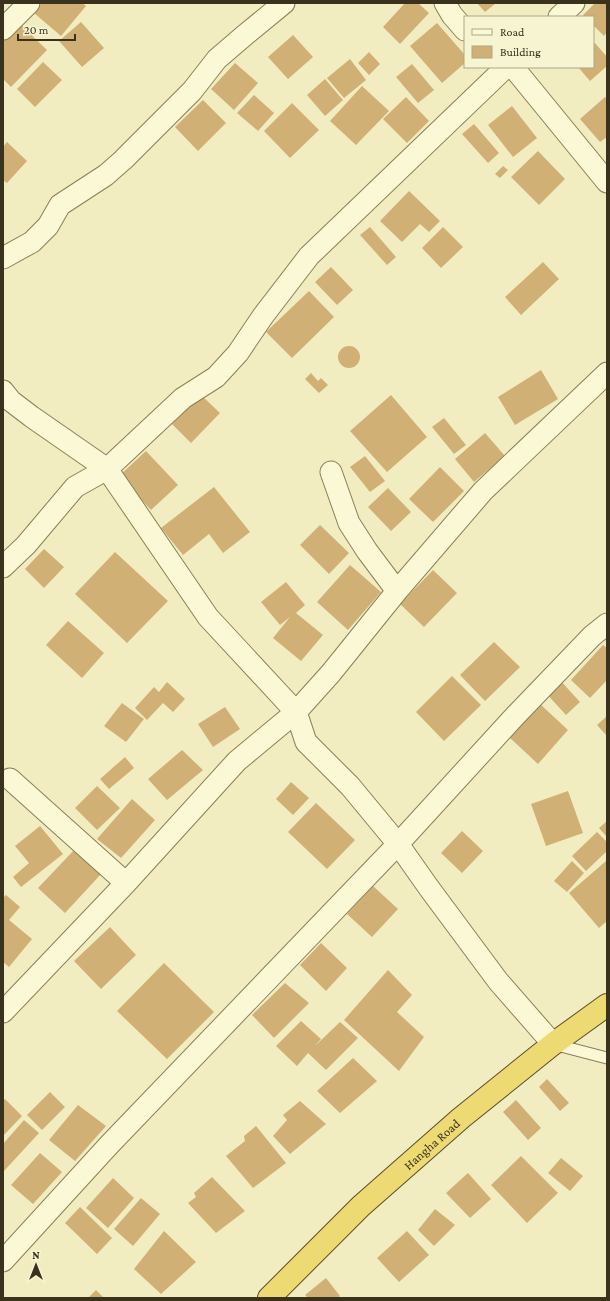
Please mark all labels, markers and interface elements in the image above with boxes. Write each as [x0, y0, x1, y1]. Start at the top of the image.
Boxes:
scale bar [18, 16, 75, 42]
legend [464, 16, 594, 68]
text: 20 m [24, 23, 49, 37]
text: Road [500, 25, 525, 39]
text: Building [500, 45, 541, 59]
street label: Hangha Road [400, 1115, 463, 1173]
north arrow [16, 1245, 56, 1285]
text: N [32, 1249, 40, 1261]

